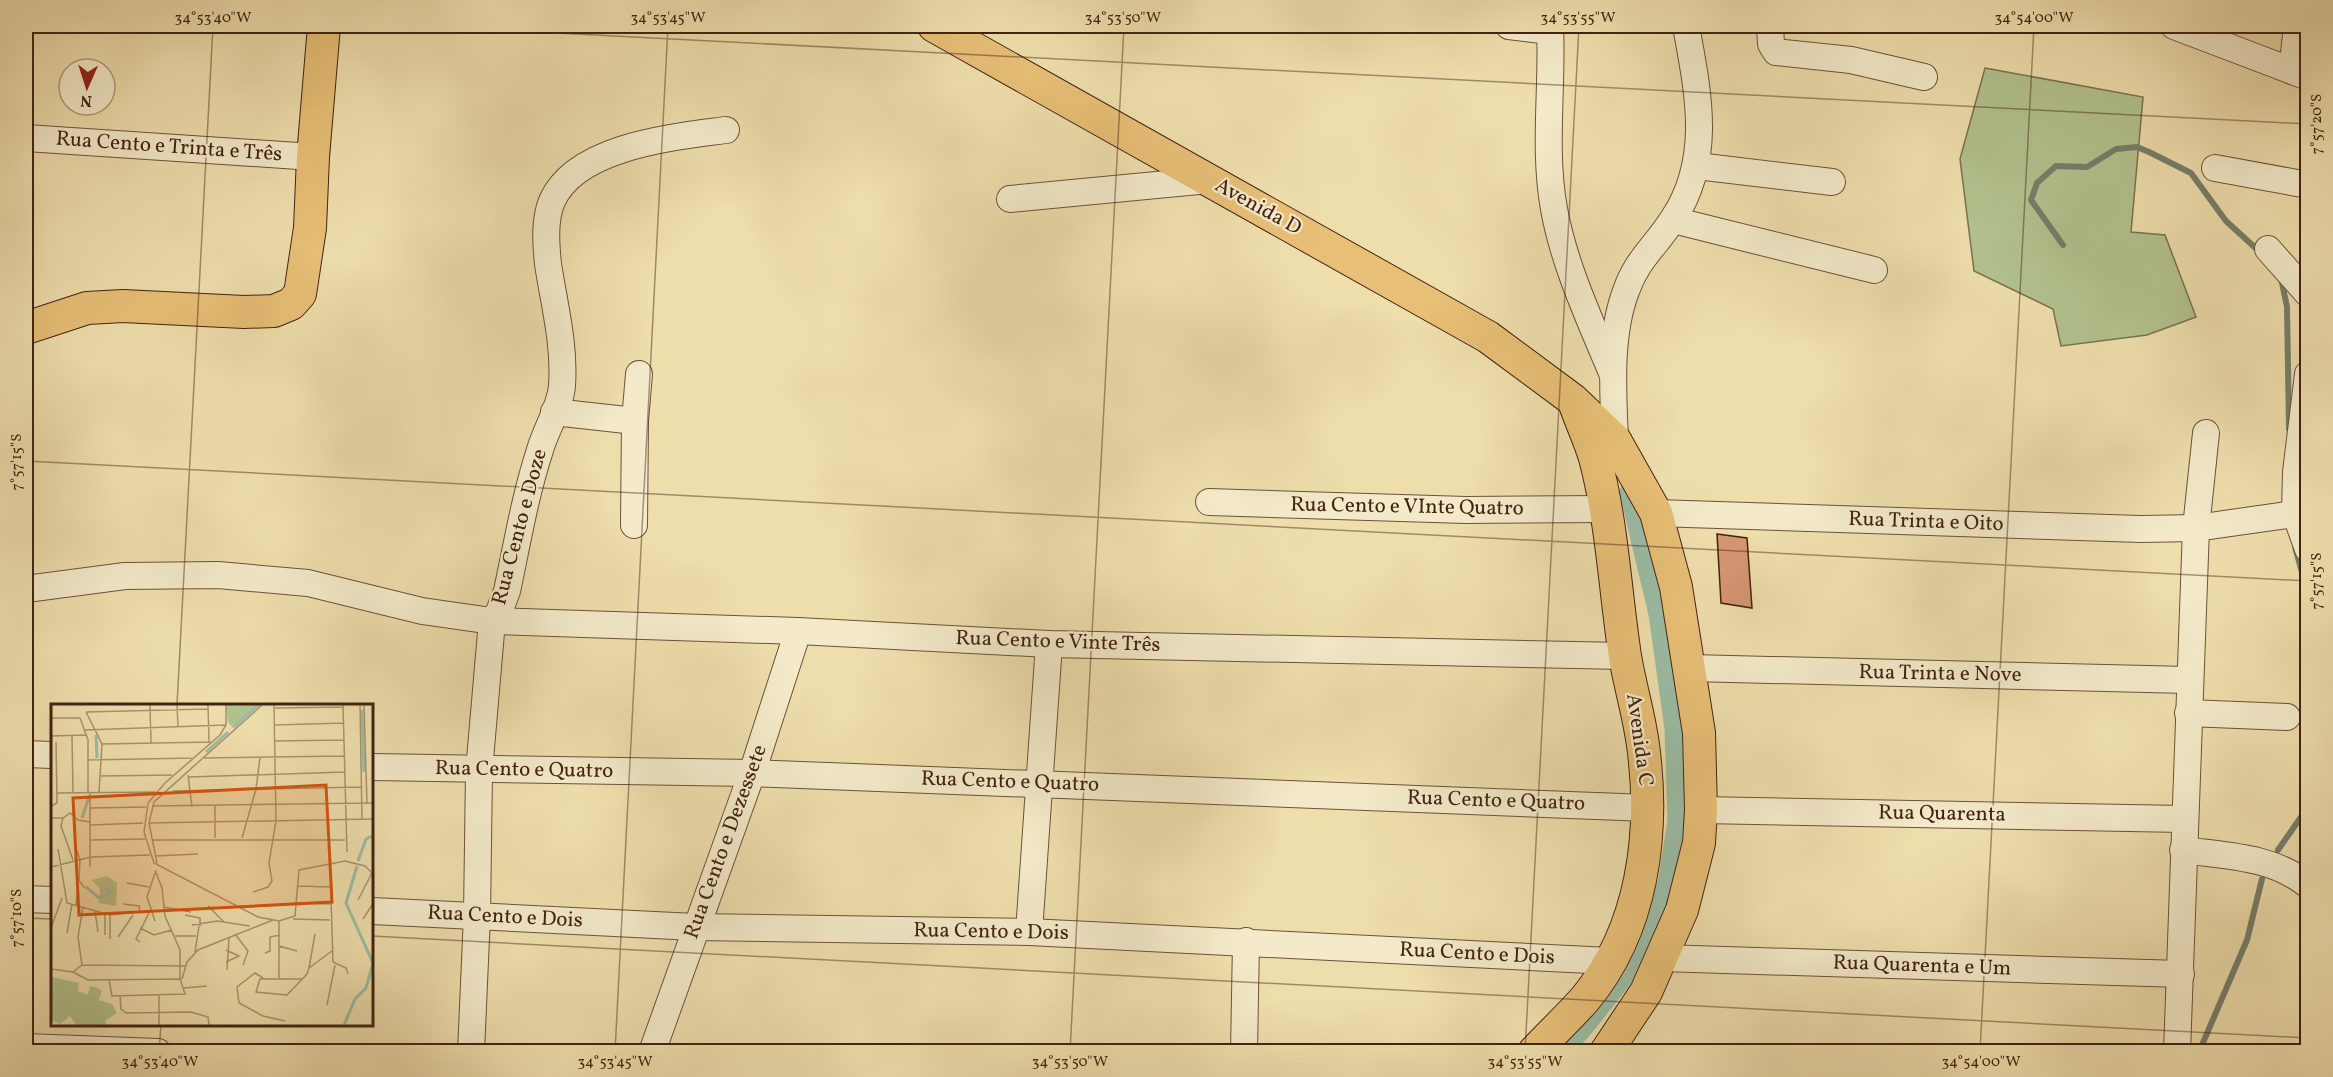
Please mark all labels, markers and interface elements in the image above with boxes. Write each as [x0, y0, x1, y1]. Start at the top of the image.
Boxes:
text: 34°53'40"W [175, 8, 251, 29]
text: 34°53'45"W [630, 8, 706, 29]
text: 34°53'50"W [1085, 8, 1161, 29]
text: 34°53'55"W [1540, 8, 1616, 29]
text: 34°54'00"W [1994, 8, 2074, 29]
north arrow [57, 57, 117, 117]
text: N [80, 89, 93, 111]
text: 7°57'20"S [2307, 94, 2328, 154]
street label: Rua Cento e Trinta e Três [55, 125, 283, 169]
street label: Avenida D [1209, 171, 1307, 243]
text: 7°57'15"S [7, 434, 28, 490]
street label: Rua Cento e Doze [485, 446, 555, 608]
street label: Rua Cento e VInte Quatro [1290, 490, 1524, 524]
street label: Rua Trinta e Oito [1848, 505, 2004, 539]
text: 7°57'15"S [2307, 553, 2328, 609]
street label: Rua Cento e Vinte Três [955, 624, 1161, 660]
street label: Rua Trinta e Nove [1858, 658, 2022, 690]
street label: Avenida C [1618, 692, 1660, 788]
inset map [51, 704, 374, 1026]
street label: Rua Cento e Dezessete [677, 741, 775, 943]
street label: Rua Cento e Quatro [435, 754, 613, 786]
street label: Rua Cento e Quatro [920, 764, 1100, 800]
street label: Rua Cento e Quatro [1406, 783, 1586, 819]
street label: Rua Quarenta [1878, 798, 2006, 830]
text: 7°57'10"S [7, 889, 28, 947]
street label: Rua Cento e Dois [427, 898, 583, 936]
street label: Rua Cento e Dois [913, 916, 1069, 948]
street label: Rua Cento e Dois [1399, 935, 1555, 973]
street label: Rua Quarenta e Um [1832, 948, 2012, 984]
text: 34°53'40"W [122, 1052, 198, 1073]
text: 34°53'45"W [577, 1052, 653, 1073]
text: 34°53'50"W [1032, 1052, 1108, 1073]
text: 34°53'55"W [1487, 1052, 1563, 1073]
text: 34°54'00"W [1941, 1052, 2021, 1073]

